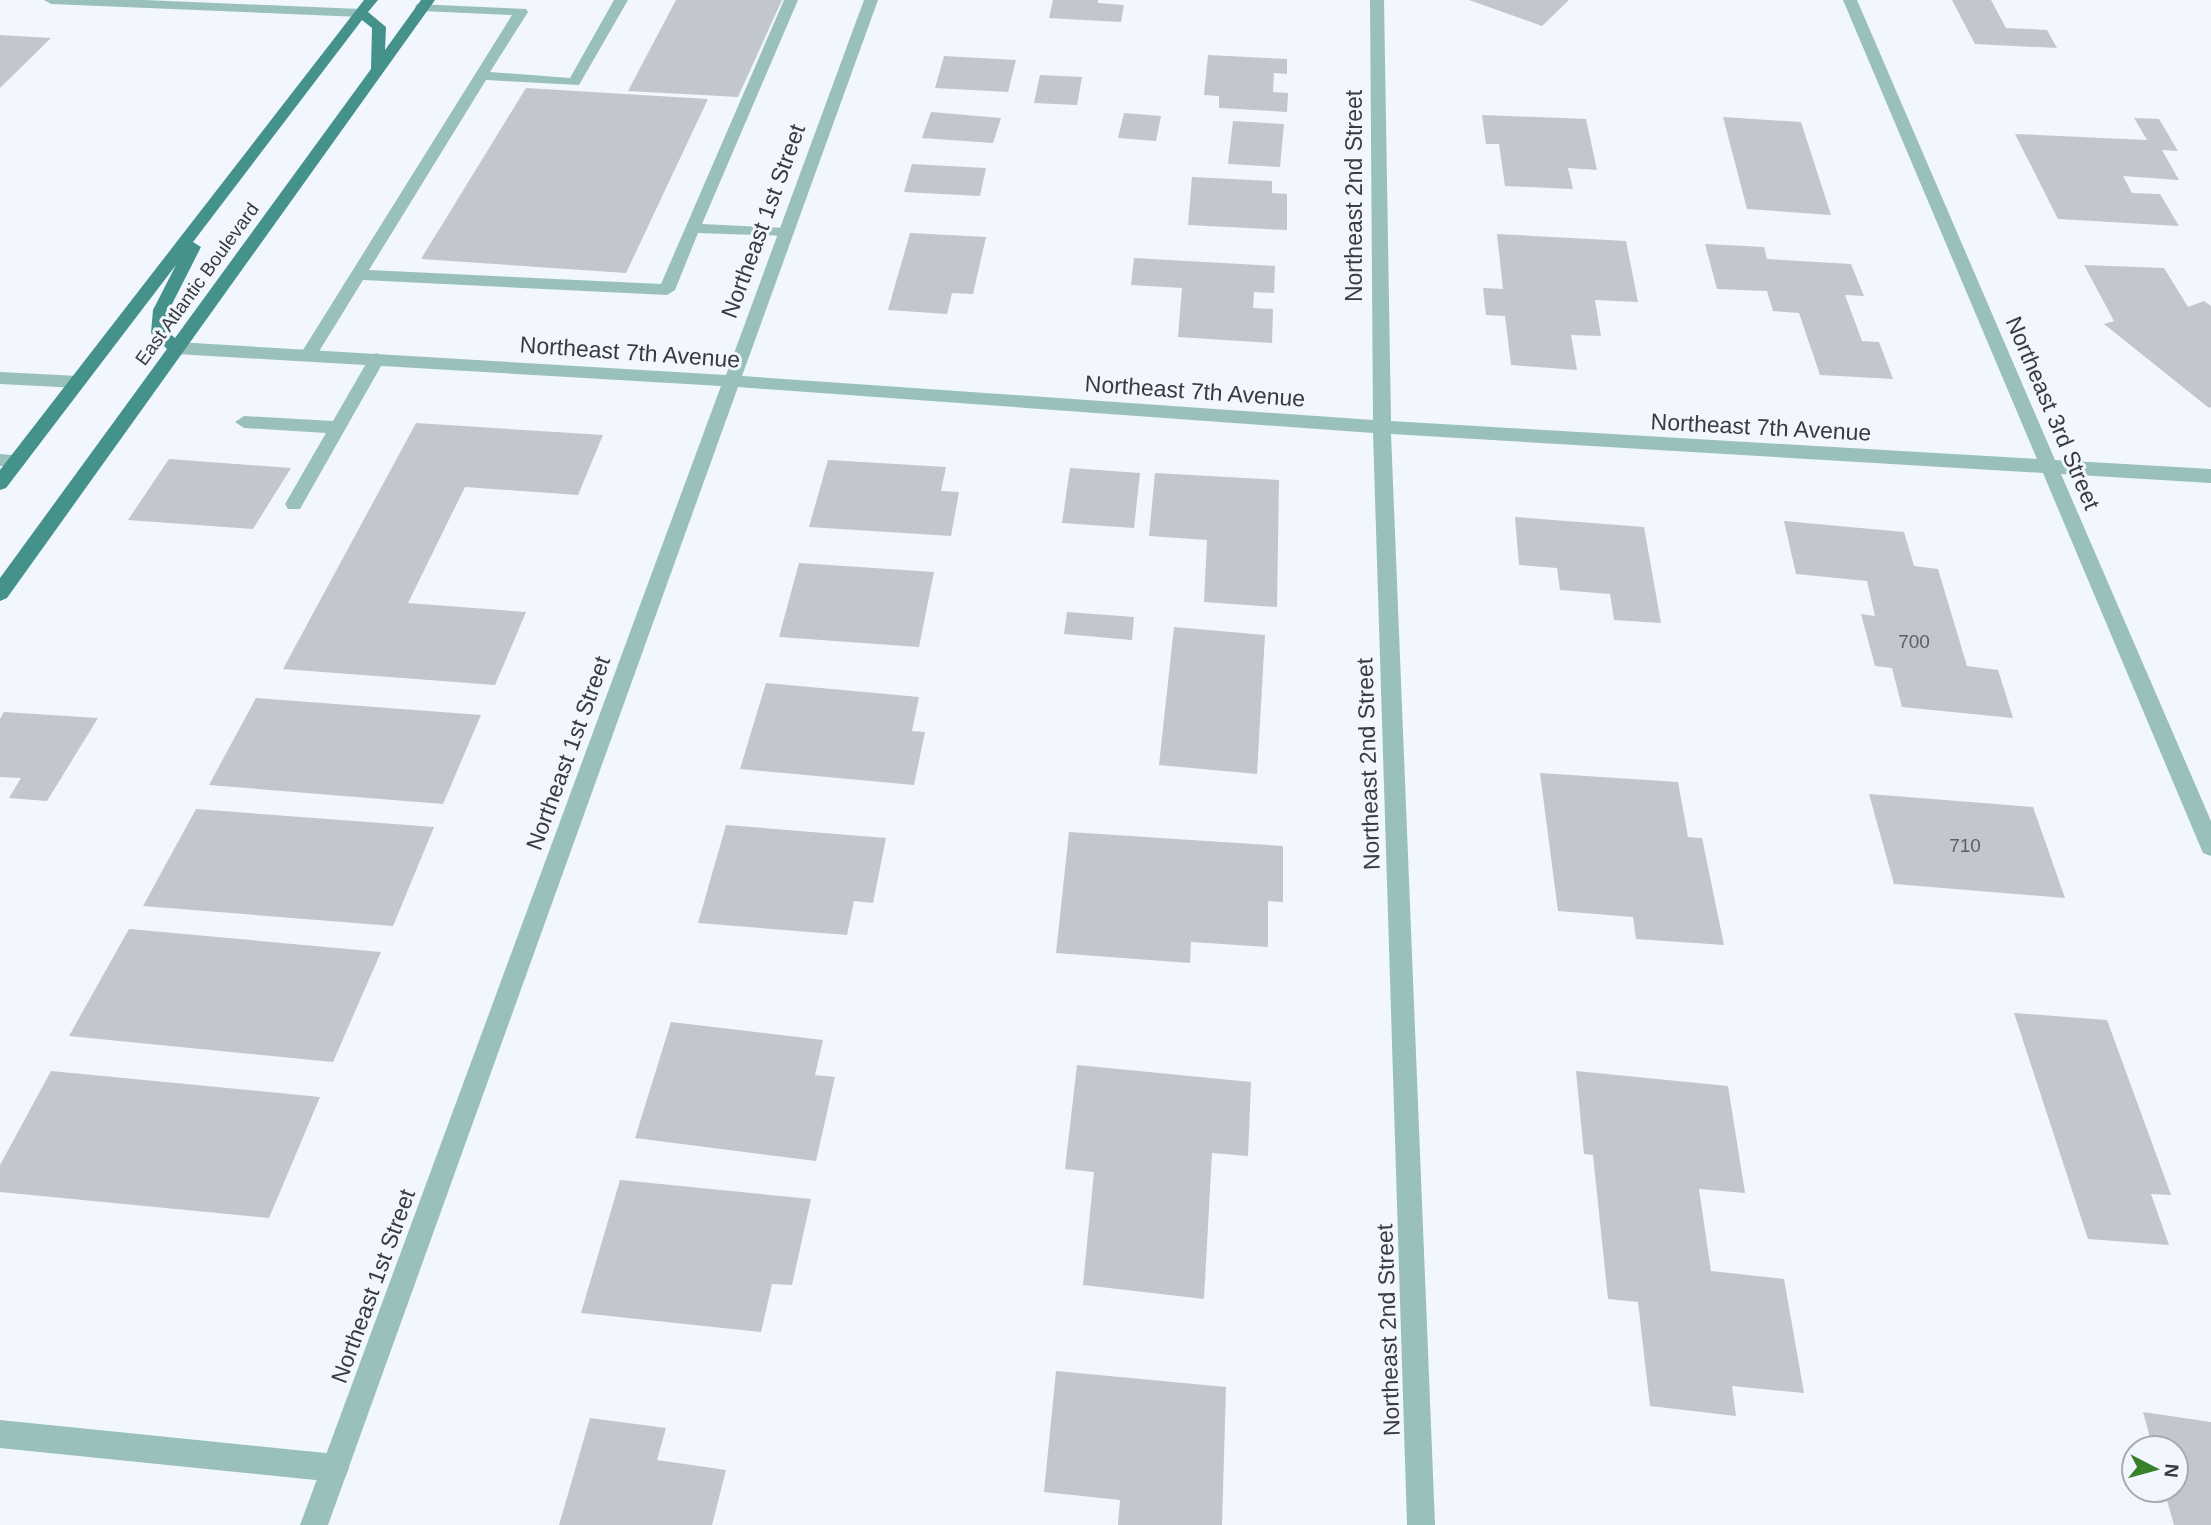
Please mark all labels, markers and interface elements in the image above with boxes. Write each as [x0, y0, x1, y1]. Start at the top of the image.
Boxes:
street label: Northeast 2nd Street [1341, 89, 1367, 302]
street label: Northeast 1st Street [716, 120, 810, 322]
street label: East Atlantic Boulevard [131, 199, 263, 369]
street label: Northeast 3rd Street [2001, 313, 2106, 514]
street label: Northeast 7th Avenue [519, 331, 741, 373]
street label: Northeast 7th Avenue [1084, 370, 1306, 412]
street label: Northeast 7th Avenue [1650, 408, 1872, 446]
house number: 700 [1898, 631, 1930, 652]
street label: Northeast 1st Street [521, 652, 615, 854]
street label: Northeast 2nd Street [1351, 657, 1385, 871]
house number: 710 [1949, 835, 1981, 856]
street label: Northeast 1st Street [326, 1185, 420, 1387]
street label: Northeast 2nd Street [1371, 1223, 1405, 1437]
north arrow [2120, 1434, 2190, 1504]
text: N [2160, 1463, 2183, 1479]

